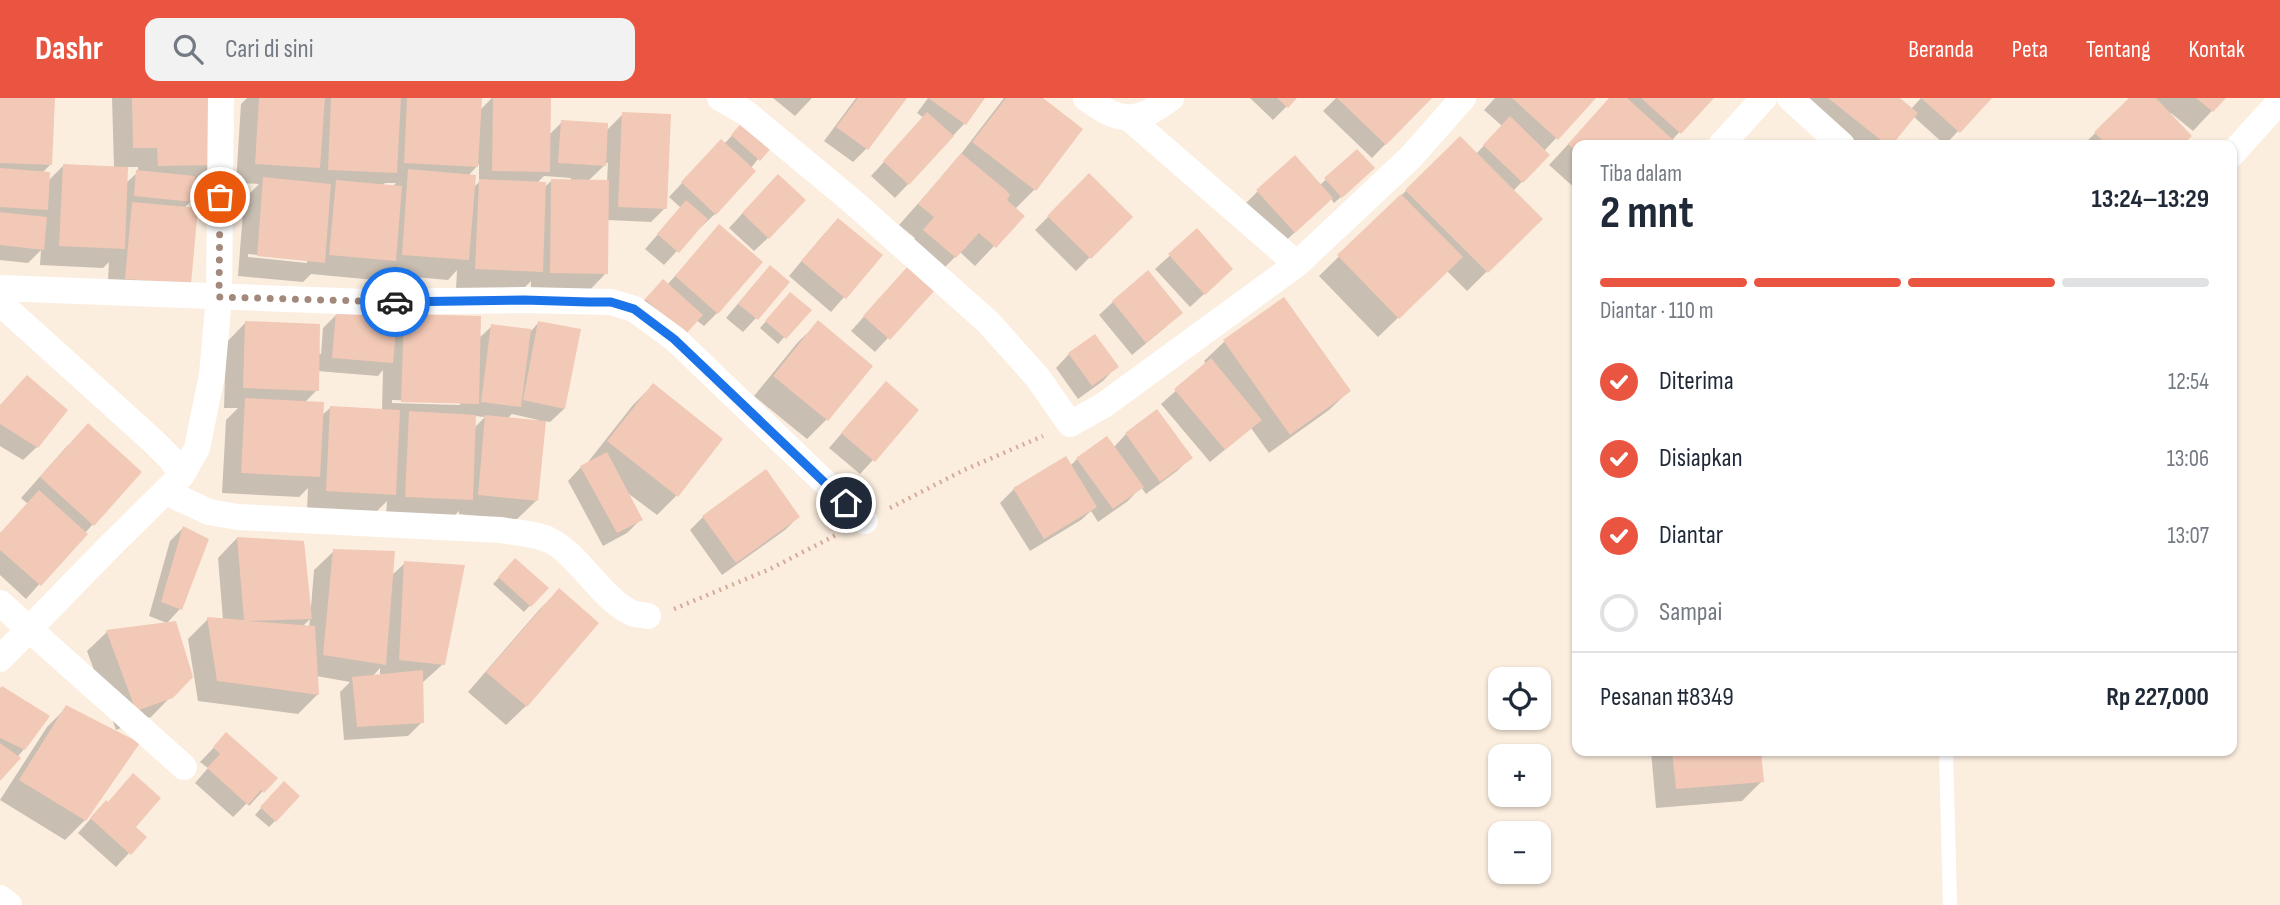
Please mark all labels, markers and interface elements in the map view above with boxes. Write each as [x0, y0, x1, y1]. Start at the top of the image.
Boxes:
search box [145, 18, 635, 81]
text: Dashr [35, 29, 103, 69]
icon: search [169, 30, 207, 68]
text: Cari di sini [225, 34, 314, 65]
text: Beranda [1908, 35, 1974, 64]
text: Peta [2012, 35, 2048, 64]
text: Tentang [2086, 35, 2151, 64]
text: Kontak [2189, 35, 2245, 64]
text: Tiba dalam [1600, 160, 1682, 188]
pin [190, 167, 250, 227]
icon: bag [201, 178, 239, 216]
text: 13:24–13:29 [2092, 184, 2209, 215]
text: 2 mnt [1600, 186, 1694, 241]
courier [360, 267, 430, 337]
icon: car [376, 283, 414, 321]
text: Diantar · 110 m [1600, 297, 1713, 325]
icon: check [1600, 363, 1638, 401]
text: Diterima [1659, 366, 1734, 397]
text: 12:54 [2168, 368, 2209, 396]
icon: check [1600, 440, 1638, 478]
text: Disiapkan [1659, 443, 1743, 474]
text: 13:06 [2167, 445, 2209, 473]
pin [816, 473, 876, 533]
icon: home [827, 484, 865, 522]
icon: check [1600, 517, 1638, 555]
text: Diantar [1659, 520, 1723, 551]
text: 13:07 [2168, 522, 2209, 550]
text: Sampai [1659, 597, 1722, 628]
map controls [1488, 667, 1551, 884]
button: locate [1488, 667, 1551, 730]
text: Pesanan #8349 [1600, 682, 1734, 713]
text: Rp 227,000 [2106, 682, 2209, 713]
button: + [1488, 744, 1551, 807]
button: − [1488, 821, 1551, 884]

